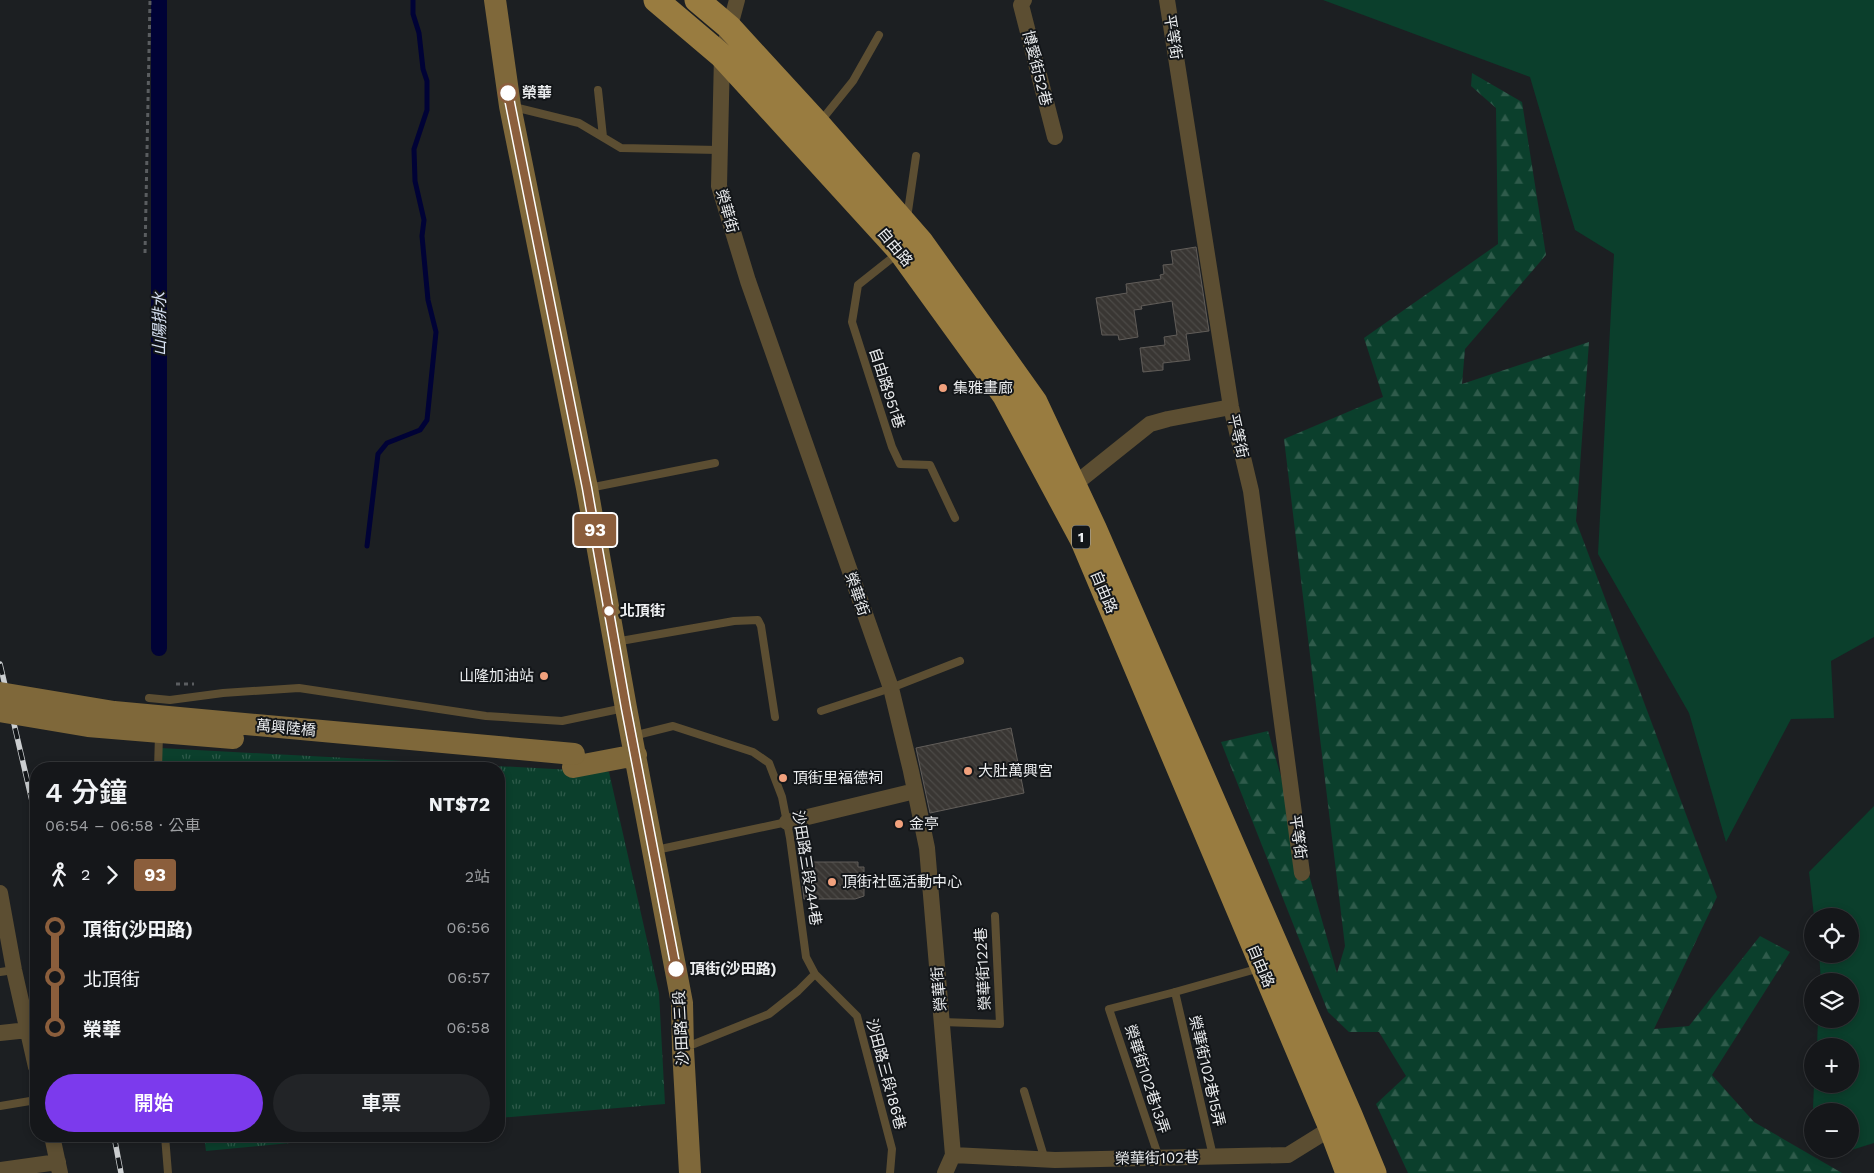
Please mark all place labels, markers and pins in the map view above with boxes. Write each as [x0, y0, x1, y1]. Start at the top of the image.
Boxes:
marker: 榮華 [498, 83, 518, 103]
place label: 榮華 [522, 84, 552, 102]
place label: 集雅畫廊 [953, 379, 1013, 397]
marker: 集雅畫廊 [937, 382, 949, 394]
place label: 北頂街 [620, 602, 665, 620]
marker: 北頂街 [602, 604, 616, 618]
place label: 山隆加油站 [459, 667, 534, 685]
marker: 山隆加油站 [538, 670, 550, 682]
place label: 大肚萬興宮 [978, 762, 1053, 780]
marker: 大肚萬興宮 [962, 765, 974, 777]
place label: 頂街里福德祠 [793, 769, 883, 787]
marker: 頂街里福德祠 [777, 772, 789, 784]
place label: 金亭 [909, 815, 939, 833]
marker: 金亭 [893, 818, 905, 830]
place label: 頂街社區活動中心 [842, 873, 962, 891]
marker: 頂街社區活動中心 [826, 876, 838, 888]
marker: 頂街(沙田路) [666, 959, 686, 979]
place label: 頂街(沙田路) [690, 960, 777, 978]

